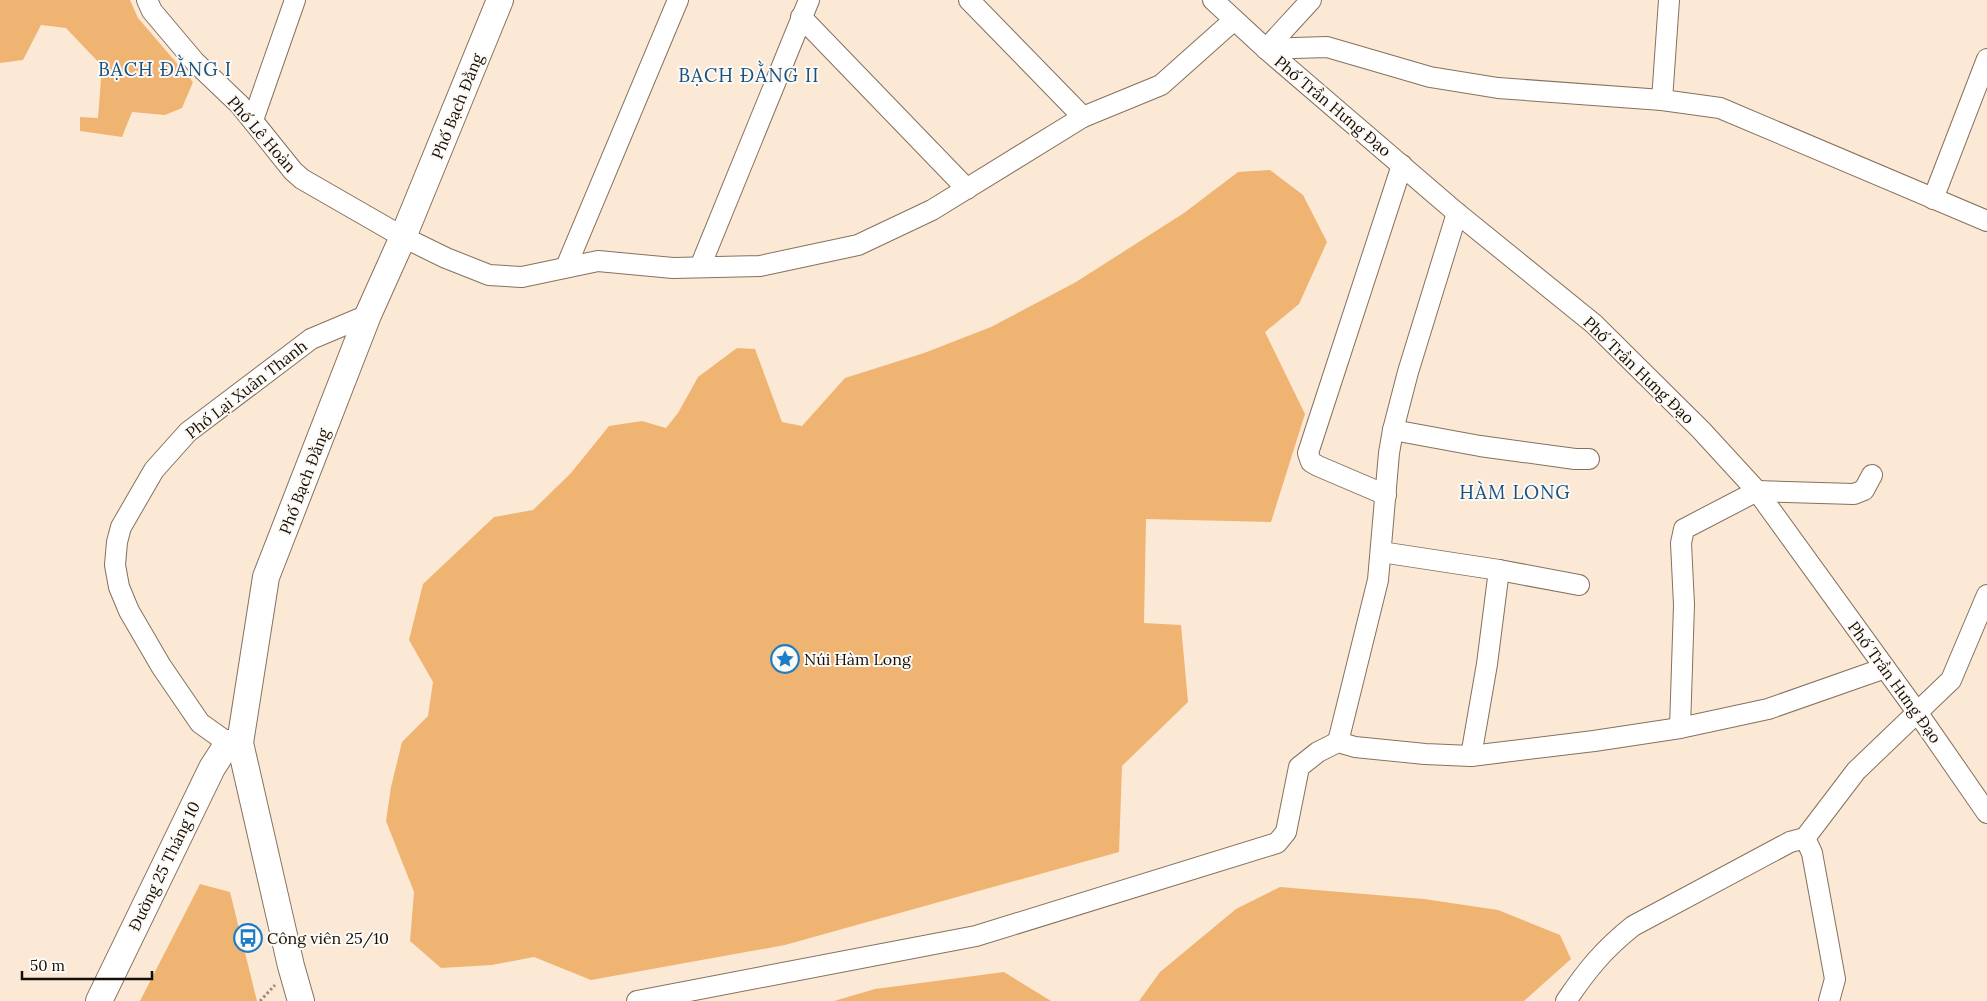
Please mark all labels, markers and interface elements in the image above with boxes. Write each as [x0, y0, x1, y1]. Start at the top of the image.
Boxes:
street label: Phố Bạch Đằng [427, 49, 488, 162]
street label: Phố Trần Hưng Đạo [1271, 51, 1395, 161]
district label: BẠCH ĐẰNG I [98, 54, 232, 81]
district label: BẠCH ĐẰNG II [678, 60, 820, 87]
street label: Phố Lê Hoàn [224, 92, 301, 176]
street label: Phố Trần Hưng Đạo [1579, 312, 1699, 428]
street label: Phố Lại Xuân Thanh [181, 335, 311, 443]
street label: Phố Bạch Đằng [275, 424, 334, 537]
district label: HÀM LONG [1459, 480, 1571, 504]
street label: Phố Trần Hưng Đạo [1844, 617, 1946, 747]
place icon: Núi Hàm Long [770, 644, 800, 674]
place label: Núi Hàm Long [804, 649, 912, 669]
street label: Đường 25 Tháng 10 [124, 798, 204, 934]
bus stop icon: Công viên 25/10 [233, 923, 263, 953]
place label: Công viên 25/10 [267, 928, 389, 949]
scale bar [22, 948, 152, 980]
text: 50 m [30, 956, 65, 975]

